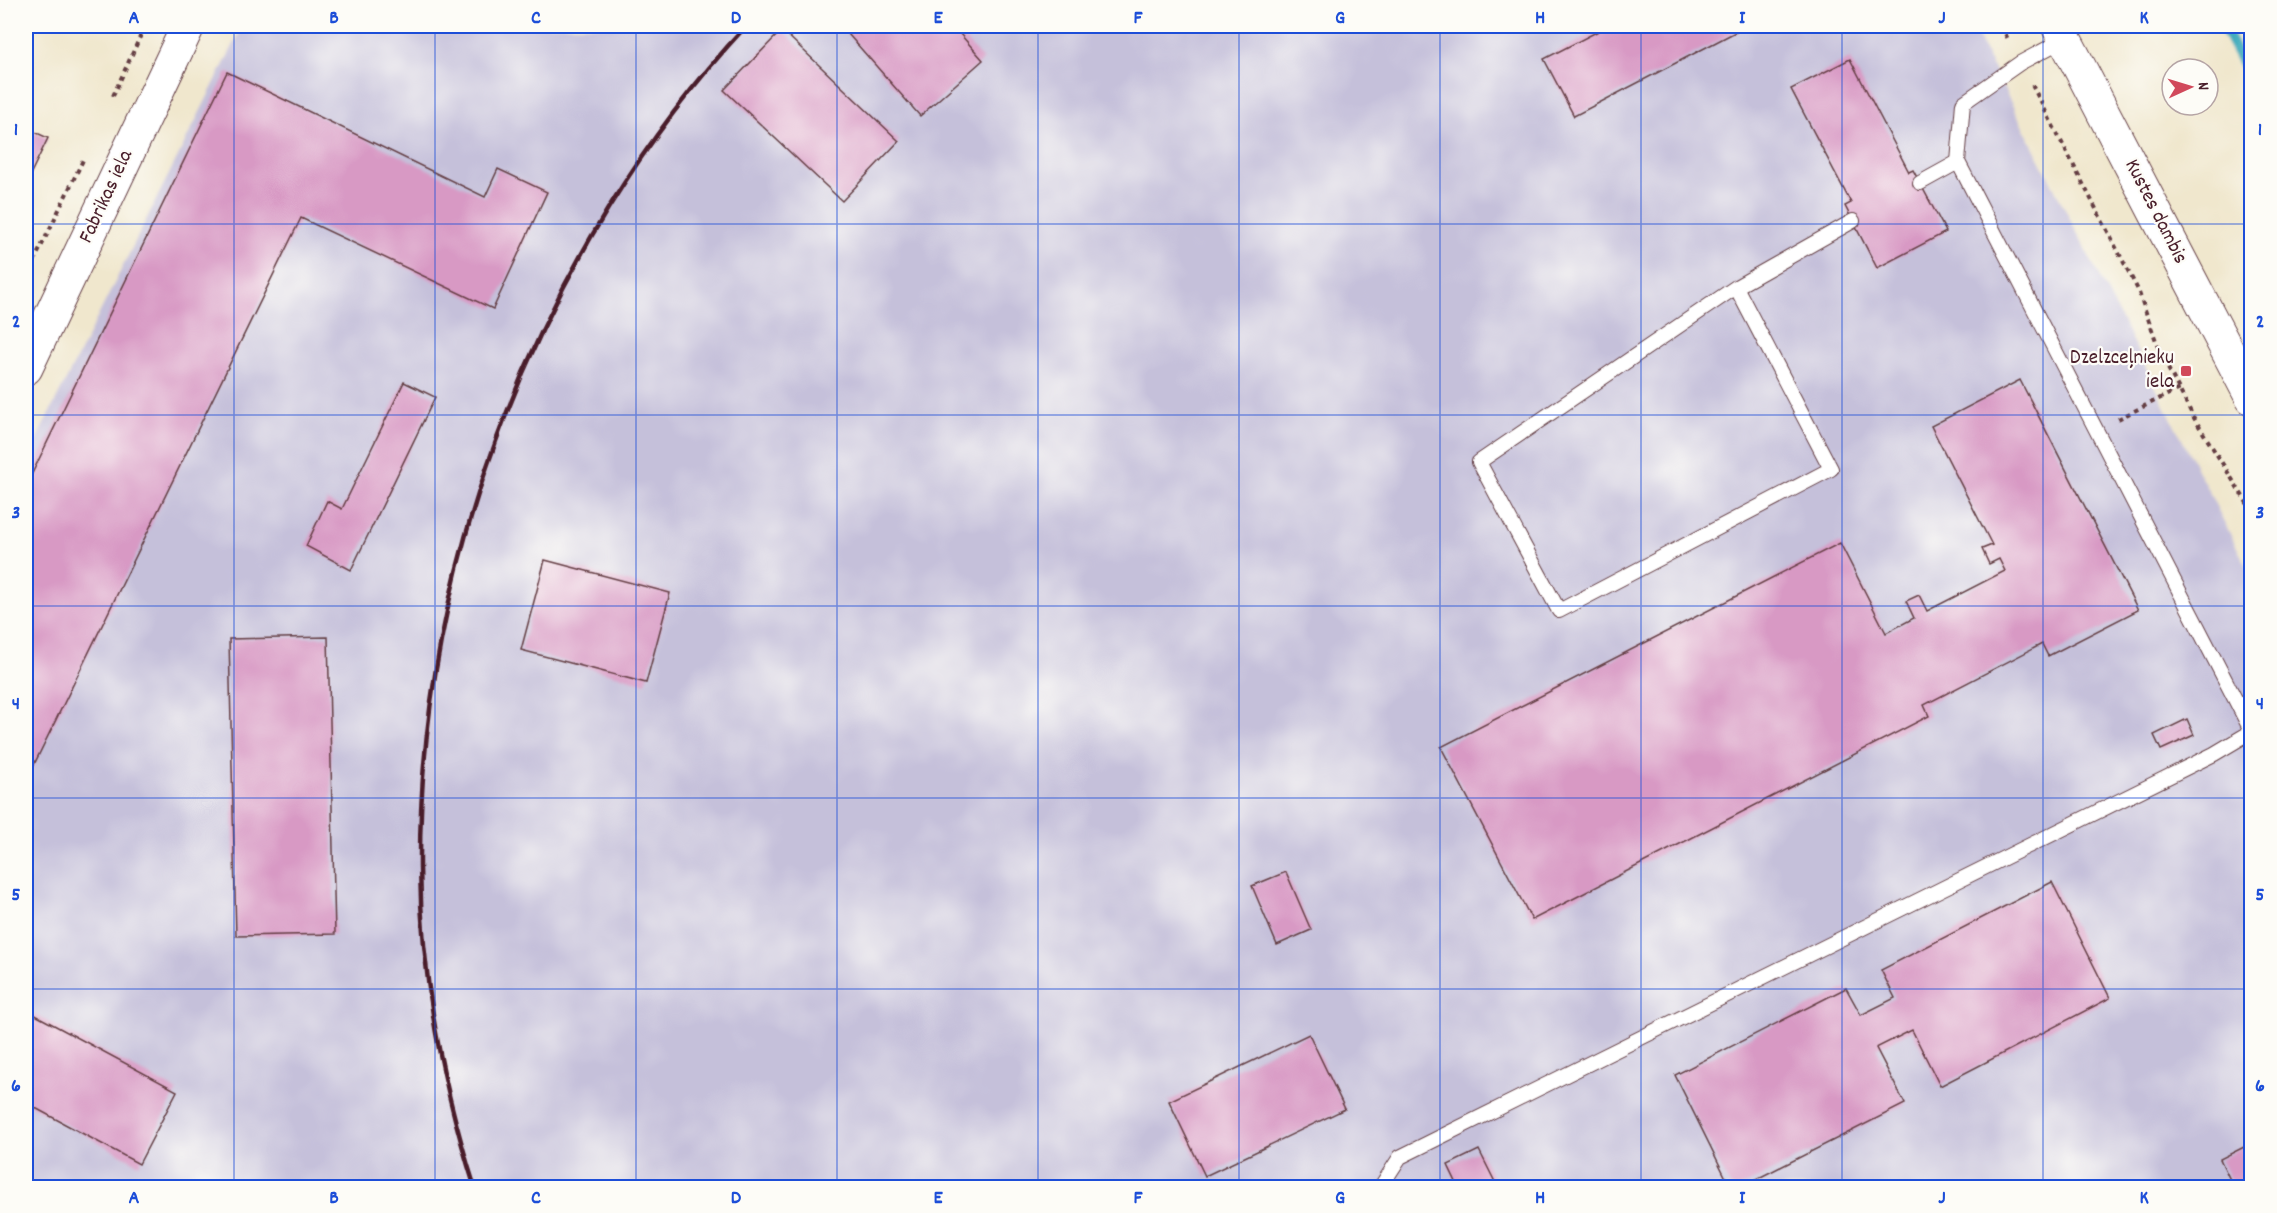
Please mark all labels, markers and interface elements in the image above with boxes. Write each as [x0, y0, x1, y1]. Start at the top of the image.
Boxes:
text: A [129, 5, 140, 33]
text: B [329, 5, 339, 33]
text: C [531, 5, 541, 33]
text: D [731, 5, 742, 33]
text: E [933, 5, 943, 33]
text: F [1134, 5, 1144, 33]
text: G [1335, 5, 1345, 33]
text: H [1535, 5, 1545, 33]
text: I [1739, 5, 1746, 33]
text: J [1938, 5, 1946, 33]
text: K [2139, 5, 2149, 33]
north arrow [2160, 57, 2220, 117]
text: N [2191, 81, 2214, 91]
text: 1 [14, 117, 18, 145]
text: 1 [2258, 117, 2262, 145]
street label: Fabrikas iela [72, 144, 142, 249]
street label: Kustes dambis [2116, 154, 2194, 270]
text: 2 [12, 309, 20, 337]
text: 2 [2256, 309, 2264, 337]
place label: Dzelzceļnieku iela [2070, 344, 2175, 398]
marker: Dzelzceļnieku iela [2179, 364, 2193, 378]
text: 3 [12, 500, 20, 528]
text: 3 [2256, 500, 2264, 528]
text: 4 [12, 691, 20, 719]
text: 4 [2256, 691, 2264, 719]
text: 5 [11, 882, 21, 910]
text: 5 [2255, 882, 2265, 910]
text: 6 [11, 1073, 21, 1101]
text: 6 [2255, 1073, 2265, 1101]
text: A [129, 1185, 140, 1213]
text: B [329, 1185, 339, 1213]
text: C [531, 1185, 541, 1213]
text: D [731, 1185, 742, 1213]
text: E [933, 1185, 943, 1213]
text: F [1134, 1185, 1144, 1213]
text: G [1335, 1185, 1345, 1213]
text: H [1535, 1185, 1545, 1213]
text: I [1739, 1185, 1746, 1213]
text: J [1938, 1185, 1946, 1213]
text: K [2139, 1185, 2149, 1213]

